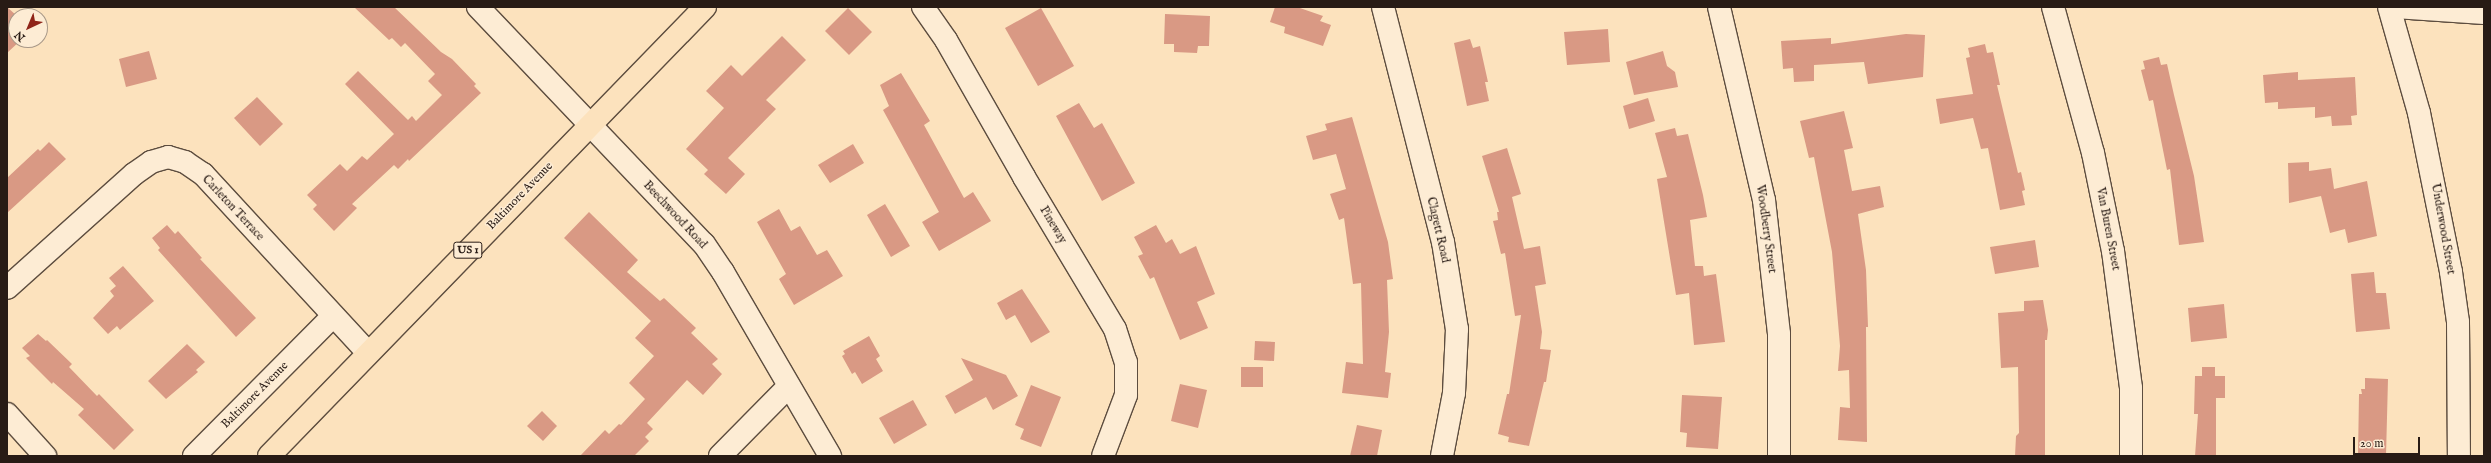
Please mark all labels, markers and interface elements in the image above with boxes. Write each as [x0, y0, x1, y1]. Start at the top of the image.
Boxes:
north arrow [8, 8, 48, 48]
text: N [12, 28, 29, 44]
street label: Baltimore Avenue [484, 159, 556, 233]
street label: Carleton Terrace [199, 172, 267, 244]
street label: Beechwood Road [640, 178, 710, 252]
street label: Underwood Street [2428, 182, 2458, 276]
street label: Woodberry Street [1753, 184, 1779, 274]
street label: Van Buren Street [2093, 186, 2123, 272]
street label: Clagett Road [1423, 196, 1453, 264]
street label: Pineway [1036, 204, 1070, 246]
road number: US 1 [453, 241, 483, 259]
street label: Baltimore Avenue [219, 359, 291, 431]
scale bar [2355, 429, 2422, 455]
text: 20 m [2360, 436, 2383, 451]

